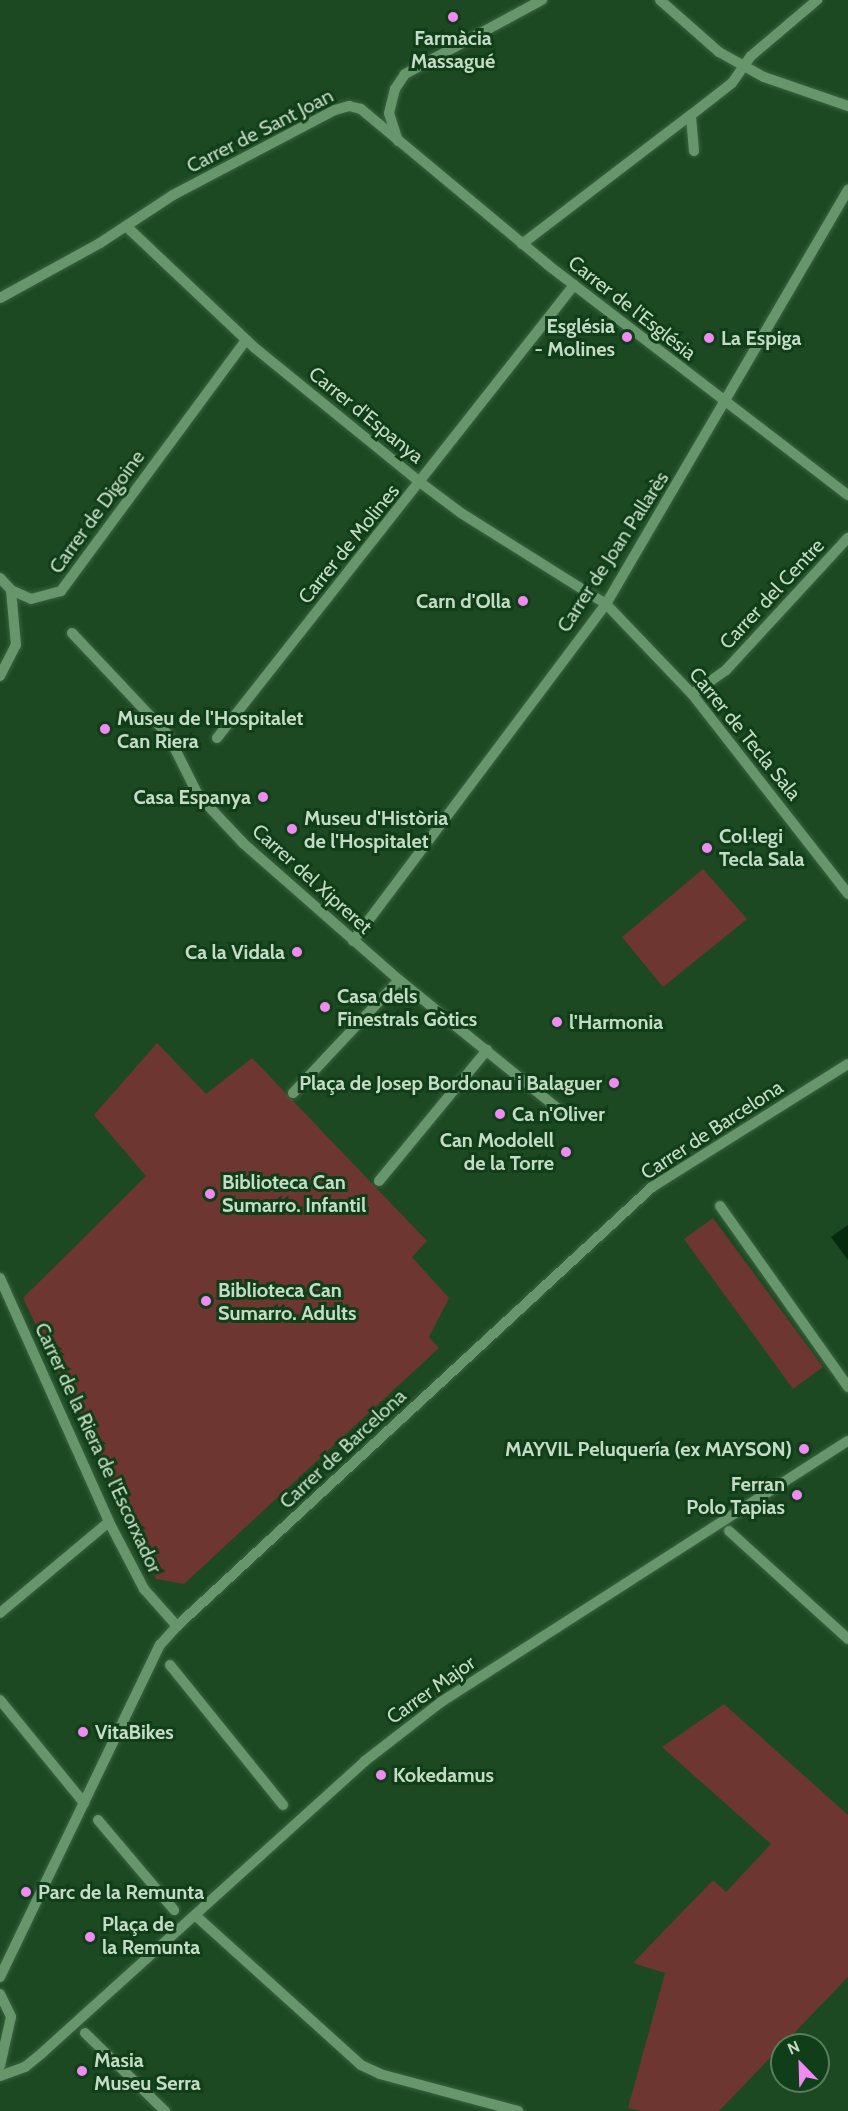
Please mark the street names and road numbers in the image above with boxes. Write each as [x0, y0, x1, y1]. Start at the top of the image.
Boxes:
street label: Carrer de Sant Joan [183, 84, 337, 178]
street label: Carrer de l'Església [563, 251, 701, 365]
street label: Carrer d'Espanya [304, 362, 428, 468]
street label: Carrer de Digoine [44, 446, 150, 578]
street label: Carrer de Joan Pallarès [552, 467, 674, 637]
street label: Carrer de Molines [293, 479, 405, 609]
street label: Carrer del Centre [715, 534, 829, 654]
street label: Carrer de Tecla Sala [684, 663, 806, 805]
street label: Carrer del Xipreret [247, 819, 377, 939]
street label: Carrer de Barcelona [637, 1075, 787, 1185]
street label: Carrer de la Riera de l'Escorxador [29, 1319, 167, 1577]
street label: Carrer de Barcelona [275, 1384, 411, 1514]
street label: Carrer Major [382, 1651, 480, 1729]

